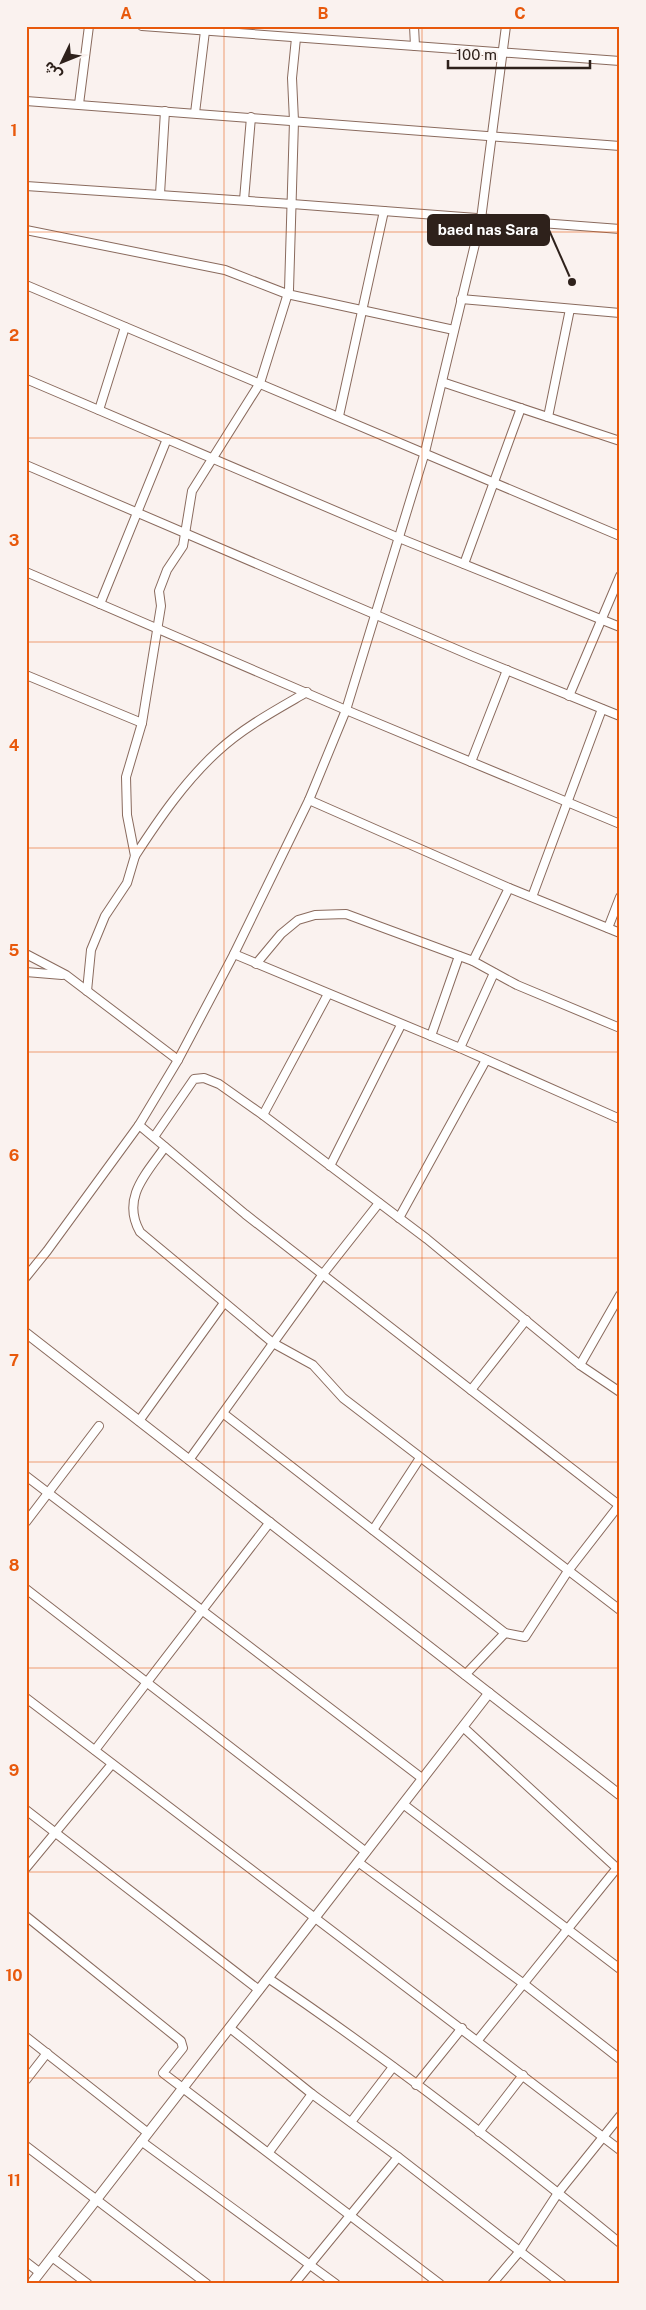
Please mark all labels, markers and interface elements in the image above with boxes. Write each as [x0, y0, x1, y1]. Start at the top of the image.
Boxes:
text: A [120, 4, 132, 23]
text: B [318, 4, 329, 23]
text: C [514, 4, 526, 23]
north arrow [38, 38, 88, 88]
scale bar [448, 38, 591, 70]
text: 100 m [456, 46, 497, 63]
text: ش [40, 58, 65, 83]
text: 1 [11, 121, 17, 140]
callout: baed nas Sara [428, 215, 549, 245]
text: baed nas Sara [438, 221, 538, 238]
text: 2 [9, 326, 19, 345]
text: 3 [9, 531, 19, 550]
text: 4 [9, 736, 20, 755]
text: 5 [9, 941, 20, 960]
text: 6 [9, 1146, 19, 1165]
text: 7 [9, 1351, 19, 1370]
text: 8 [9, 1556, 20, 1575]
text: 9 [9, 1761, 19, 1780]
text: 10 [5, 1966, 23, 1985]
text: 11 [7, 2171, 21, 2190]

